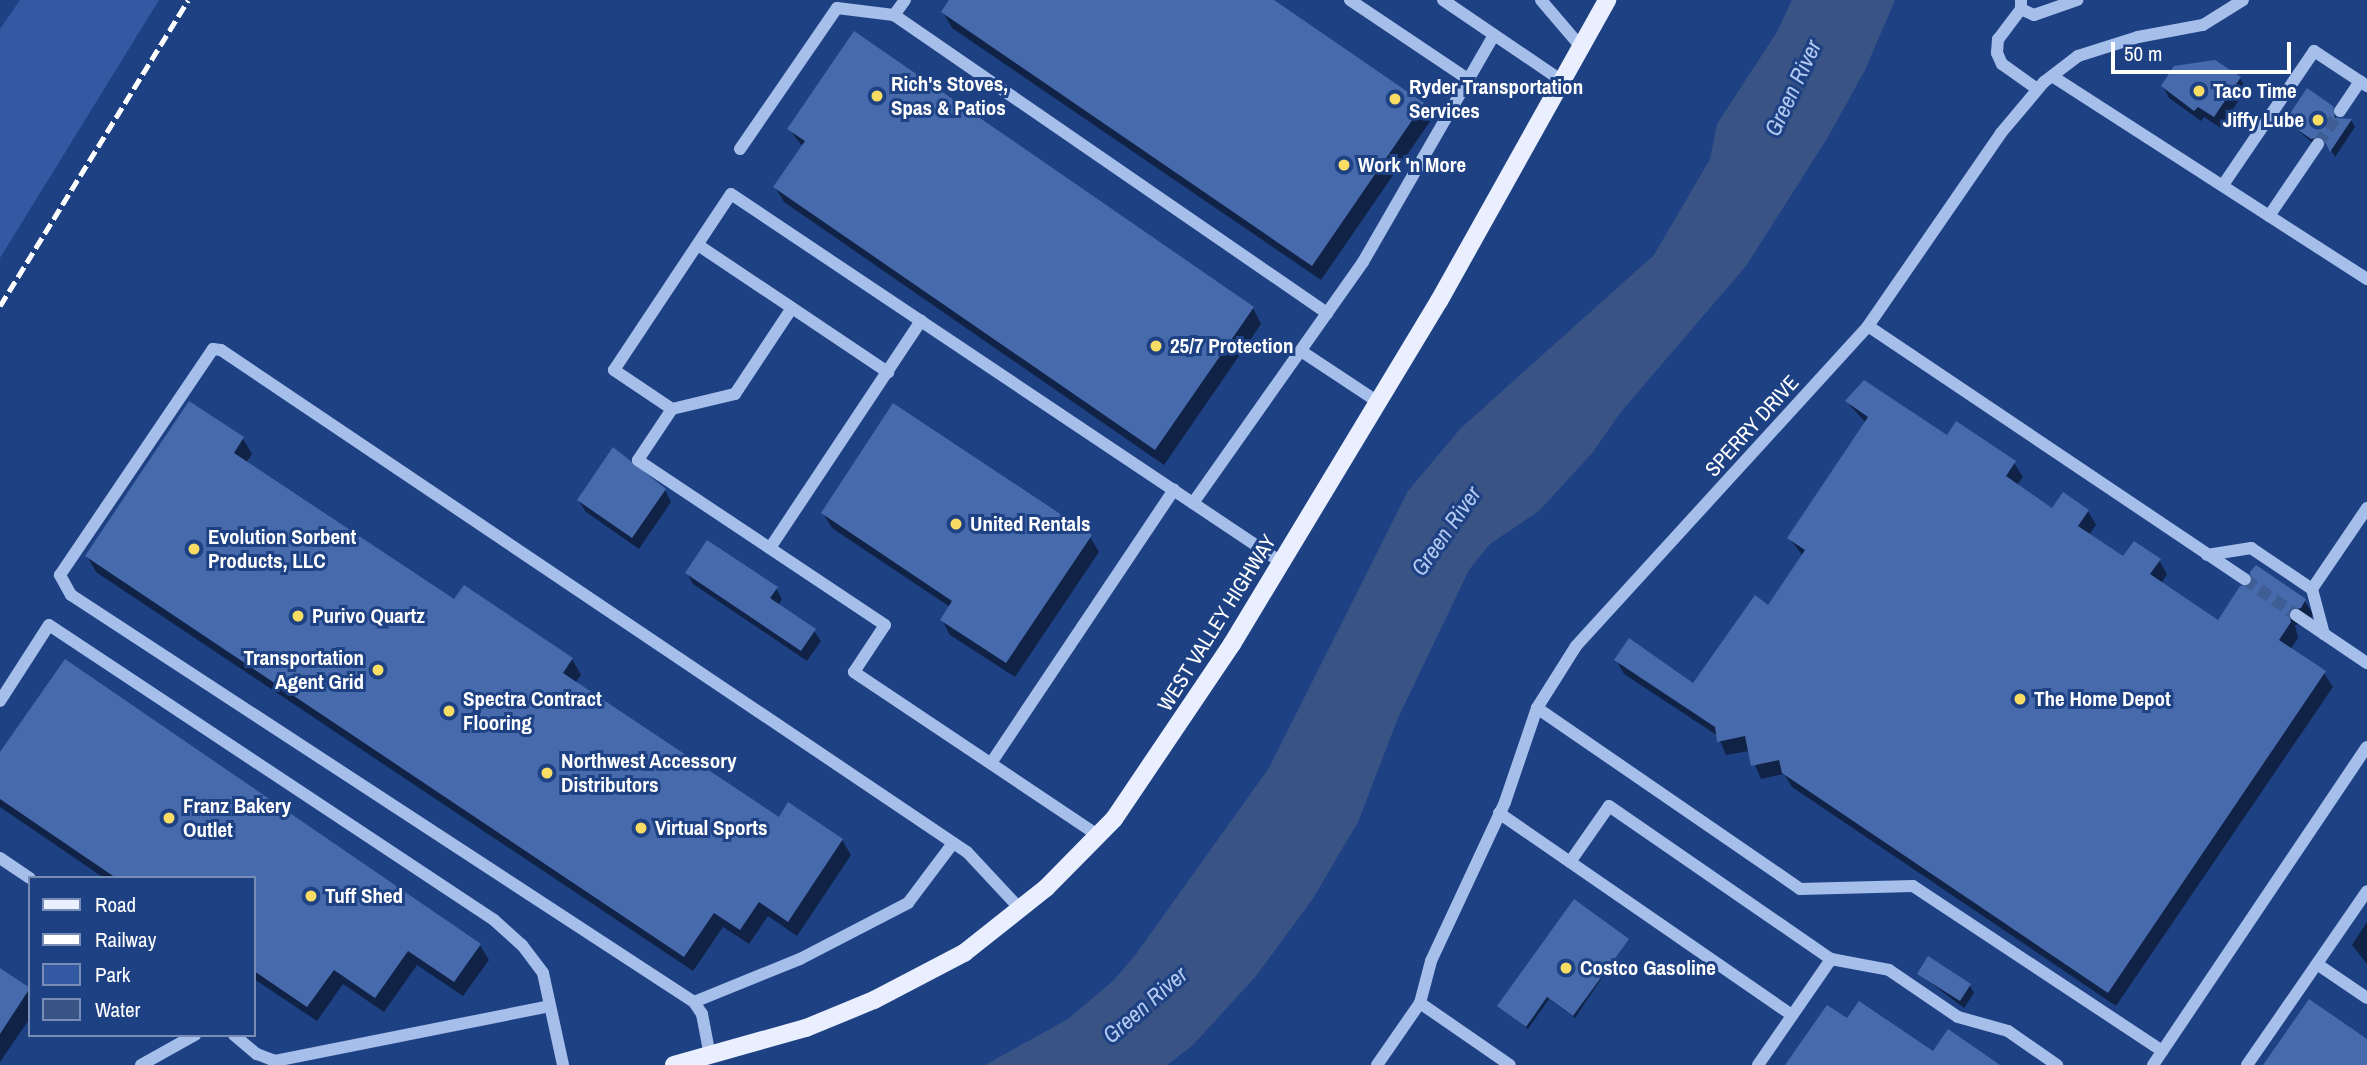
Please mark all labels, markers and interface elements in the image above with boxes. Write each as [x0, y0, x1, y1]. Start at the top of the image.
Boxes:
scale bar [2115, 28, 2295, 72]
water label: Green River [1759, 36, 1827, 140]
text: 50 m [2124, 39, 2162, 68]
place label: Rich's Stoves, Spas & Patios [891, 71, 1008, 121]
place label: Ryder Transportation Services [1409, 74, 1583, 124]
place label: Taco Time [2213, 78, 2297, 104]
marker: Taco Time [2191, 83, 2207, 99]
marker: Rich's Stoves, Spas & Patios [869, 88, 885, 104]
marker: Ryder Transportation Services [1387, 91, 1403, 107]
place label: Jiffy Lube [2223, 107, 2304, 133]
marker: Jiffy Lube [2310, 112, 2326, 128]
place label: Work 'n More [1358, 152, 1466, 178]
marker: Work 'n More [1336, 157, 1352, 173]
place label: 25/7 Protection [1170, 333, 1293, 359]
marker: 25/7 Protection [1148, 338, 1164, 354]
street label: SPERRY DRIVE [1700, 370, 1804, 482]
water label: Green River [1405, 481, 1487, 581]
place label: United Rentals [970, 511, 1091, 537]
marker: United Rentals [948, 516, 964, 532]
place label: Evolution Sorbent Products, LLC [208, 524, 356, 574]
street label: WEST VALLEY HIGHWAY [1152, 530, 1282, 716]
marker: Evolution Sorbent Products, LLC [186, 541, 202, 557]
place label: Purivo Quartz [312, 603, 425, 629]
marker: Purivo Quartz [290, 608, 306, 624]
place label: Transportation Agent Grid [243, 645, 364, 695]
marker: Transportation Agent Grid [370, 662, 386, 678]
place label: Spectra Contract Flooring [463, 686, 602, 736]
place label: The Home Depot [2034, 686, 2171, 712]
marker: The Home Depot [2012, 691, 2028, 707]
marker: Spectra Contract Flooring [441, 703, 457, 719]
place label: Northwest Accessory Distributors [561, 748, 737, 798]
marker: Northwest Accessory Distributors [539, 765, 555, 781]
place label: Franz Bakery Outlet [183, 793, 291, 843]
marker: Franz Bakery Outlet [161, 810, 177, 826]
place label: Virtual Sports [655, 815, 768, 841]
marker: Virtual Sports [633, 820, 649, 836]
legend [28, 876, 256, 1037]
place label: Tuff Shed [325, 883, 403, 909]
marker: Tuff Shed [303, 888, 319, 904]
text: Road [95, 890, 136, 919]
text: Railway [95, 925, 156, 954]
place label: Costco Gasoline [1580, 955, 1716, 981]
text: Park [95, 960, 130, 989]
marker: Costco Gasoline [1558, 960, 1574, 976]
water label: Green River [1097, 961, 1193, 1049]
text: Water [95, 995, 140, 1024]

